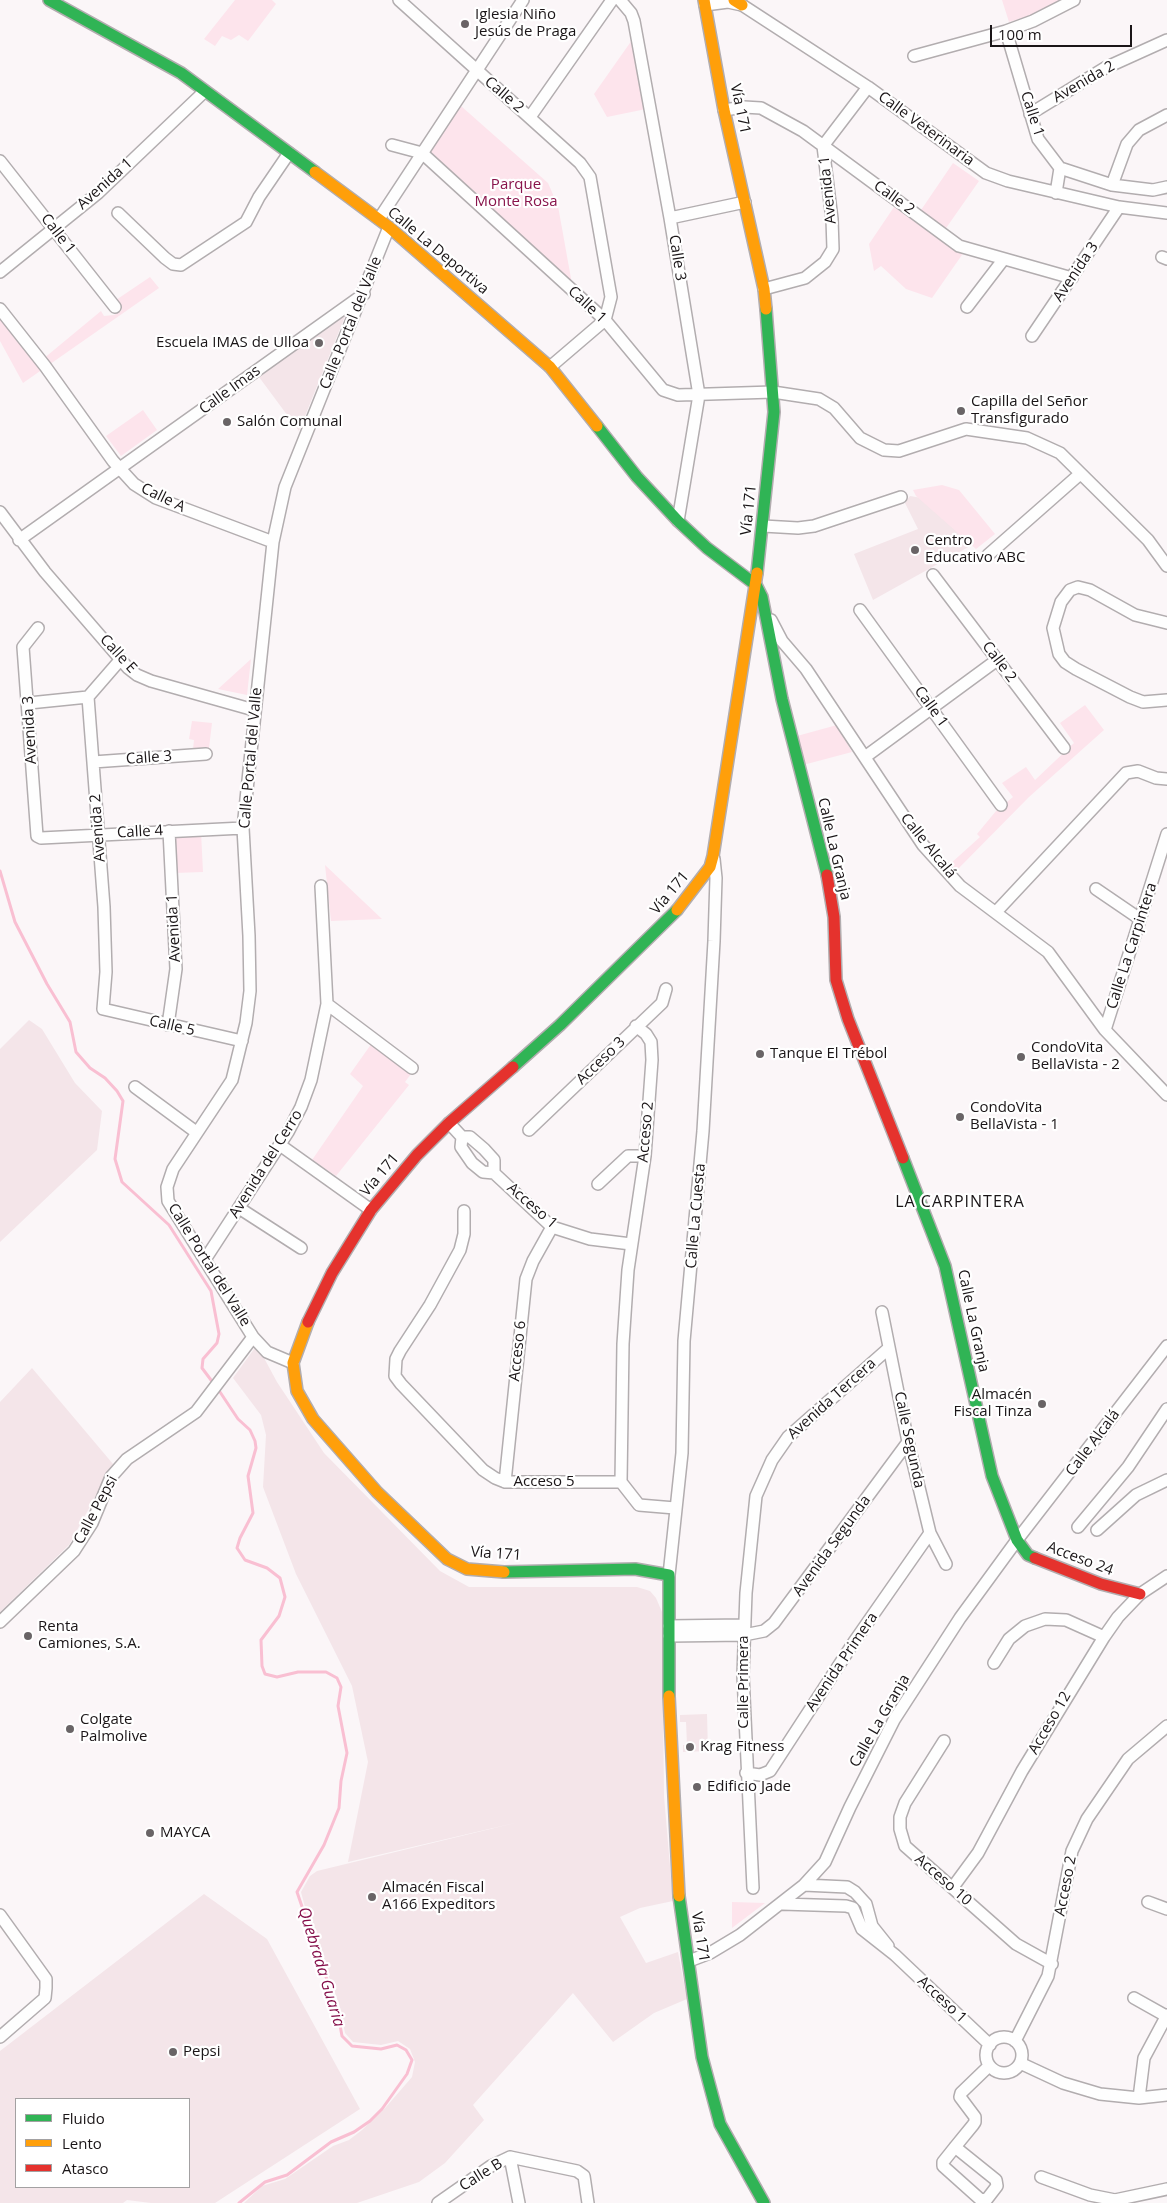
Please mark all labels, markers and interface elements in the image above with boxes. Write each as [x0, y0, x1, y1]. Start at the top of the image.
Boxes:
place label: Iglesia Niño Jesús de Praga [475, 6, 576, 41]
scale bar [992, 15, 1134, 47]
marker: Iglesia Niño Jesús de Praga [459, 18, 471, 30]
text: 100 m [998, 24, 1042, 44]
street label: Avenida 2 [1050, 57, 1118, 107]
street label: Calle 2 [481, 73, 527, 117]
street label: Vía 171 [726, 82, 754, 136]
street label: Calle Veterinaria [874, 88, 978, 170]
street label: Calle 1 [1016, 89, 1048, 139]
street label: Avenida 1 [74, 154, 136, 214]
street label: Avenida 1 [815, 155, 841, 225]
park label: Parque Monte Rosa [474, 176, 558, 211]
street label: Calle 2 [870, 177, 918, 219]
street label: Calle La Deportiva [384, 204, 492, 298]
street label: Calle 1 [37, 210, 79, 258]
street label: Calle 3 [664, 234, 690, 282]
street label: Avenida 3 [1049, 239, 1103, 305]
street label: Calle Portal del Valle [316, 254, 386, 392]
street label: Calle 1 [564, 283, 610, 327]
place label: Escuela IMAS de Ulloa [156, 334, 309, 352]
marker: Escuela IMAS de Ulloa [313, 337, 325, 349]
street label: Calle Imas [196, 362, 264, 418]
place label: Capilla del Señor Transfigurado [971, 393, 1088, 428]
marker: Capilla del Señor Transfigurado [955, 405, 967, 417]
place label: Salón Comunal [237, 413, 342, 431]
marker: Salón Comunal [221, 416, 233, 428]
street label: Calle A [138, 480, 188, 516]
street label: Vía 171 [737, 484, 761, 536]
place label: Centro Educativo ABC [925, 532, 1025, 567]
marker: Centro Educativo ABC [909, 544, 921, 556]
street label: Calle E [96, 631, 140, 677]
street label: Calle 2 [978, 638, 1020, 686]
street label: Calle 1 [910, 683, 952, 731]
street label: Calle Portal del Valle [236, 687, 266, 829]
street label: Avenida 3 [19, 695, 41, 765]
street label: Calle 3 [125, 747, 173, 769]
street label: Avenida 2 [87, 793, 109, 863]
street label: Calle La Granja [813, 796, 855, 902]
street label: Calle Alcalá [896, 810, 960, 882]
street label: Calle 4 [116, 822, 164, 842]
street label: Vía 171 [647, 868, 693, 918]
street label: Calle La Carpintera [1103, 880, 1161, 1012]
street label: Avenida 1 [163, 893, 185, 963]
street label: Calle 5 [147, 1012, 197, 1040]
street label: Acceso 3 [573, 1033, 629, 1089]
place label: CondoVita BellaVista - 2 [1031, 1039, 1120, 1074]
place label: Tanque El Trébol [770, 1045, 887, 1063]
marker: Tanque El Trébol [754, 1048, 766, 1060]
marker: CondoVita BellaVista - 2 [1015, 1051, 1027, 1063]
place label: CondoVita BellaVista - 1 [970, 1099, 1059, 1134]
street label: Acceso 2 [634, 1101, 658, 1163]
street label: Avenida del Cerro [225, 1107, 307, 1221]
marker: CondoVita BellaVista - 1 [954, 1111, 966, 1123]
street label: Vía 171 [357, 1150, 403, 1200]
street label: Calle La Cuesta [682, 1163, 710, 1269]
street label: Acceso 1 [503, 1179, 561, 1233]
district label: LA CARPINTERA [894, 1192, 1026, 1212]
street label: Calle Portal del Valle [164, 1200, 254, 1330]
street label: Calle La Granja [953, 1268, 993, 1374]
street label: Acceso 6 [506, 1320, 530, 1382]
street label: Avenida Tercera [784, 1355, 880, 1443]
place label: Almacén Fiscal Tinza [954, 1386, 1032, 1421]
street label: Calle Segunda [890, 1390, 928, 1490]
marker: Almacén Fiscal Tinza [1036, 1398, 1048, 1410]
street label: Calle Alcalá [1062, 1406, 1124, 1480]
street label: Calle Pepsi [70, 1473, 122, 1547]
street label: Acceso 5 [514, 1473, 574, 1491]
street label: Avenida Segunda [789, 1492, 875, 1600]
street label: Acceso 24 [1044, 1538, 1116, 1580]
street label: Vía 171 [470, 1543, 522, 1565]
street label: Avenida Primera [802, 1609, 882, 1715]
place label: Renta Camiones, S.A. [38, 1618, 141, 1653]
marker: Renta Camiones, S.A. [22, 1630, 34, 1642]
street label: Calle Primera [735, 1635, 753, 1729]
street label: Calle La Granja [846, 1671, 914, 1771]
street label: Acceso 12 [1025, 1688, 1075, 1758]
place label: Colgate Palmolive [80, 1711, 148, 1746]
marker: Colgate Palmolive [64, 1723, 76, 1735]
place label: Krag Fitness [700, 1738, 784, 1756]
marker: Krag Fitness [684, 1741, 696, 1753]
place label: Edificio Jade [707, 1778, 791, 1796]
marker: Edificio Jade [691, 1781, 703, 1793]
place label: MAYCA [160, 1824, 210, 1842]
marker: MAYCA [144, 1827, 156, 1839]
street label: Acceso 10 [911, 1850, 975, 1910]
street label: Acceso 2 [1051, 1854, 1081, 1918]
place label: Almacén Fiscal A166 Expeditors [382, 1879, 496, 1914]
marker: Almacén Fiscal A166 Expeditors [366, 1891, 378, 1903]
water label: Quebrada Guaria [294, 1905, 348, 2029]
street label: Vía 171 [687, 1911, 713, 1963]
street label: Acceso 1 [914, 1973, 970, 2027]
place label: Pepsi [183, 2043, 221, 2061]
marker: Pepsi [167, 2046, 179, 2058]
legend [15, 2098, 190, 2188]
text: Fluido [62, 2108, 105, 2128]
text: Lento [62, 2133, 102, 2153]
street label: Calle B [456, 2155, 506, 2195]
text: Atasco [62, 2158, 109, 2178]

